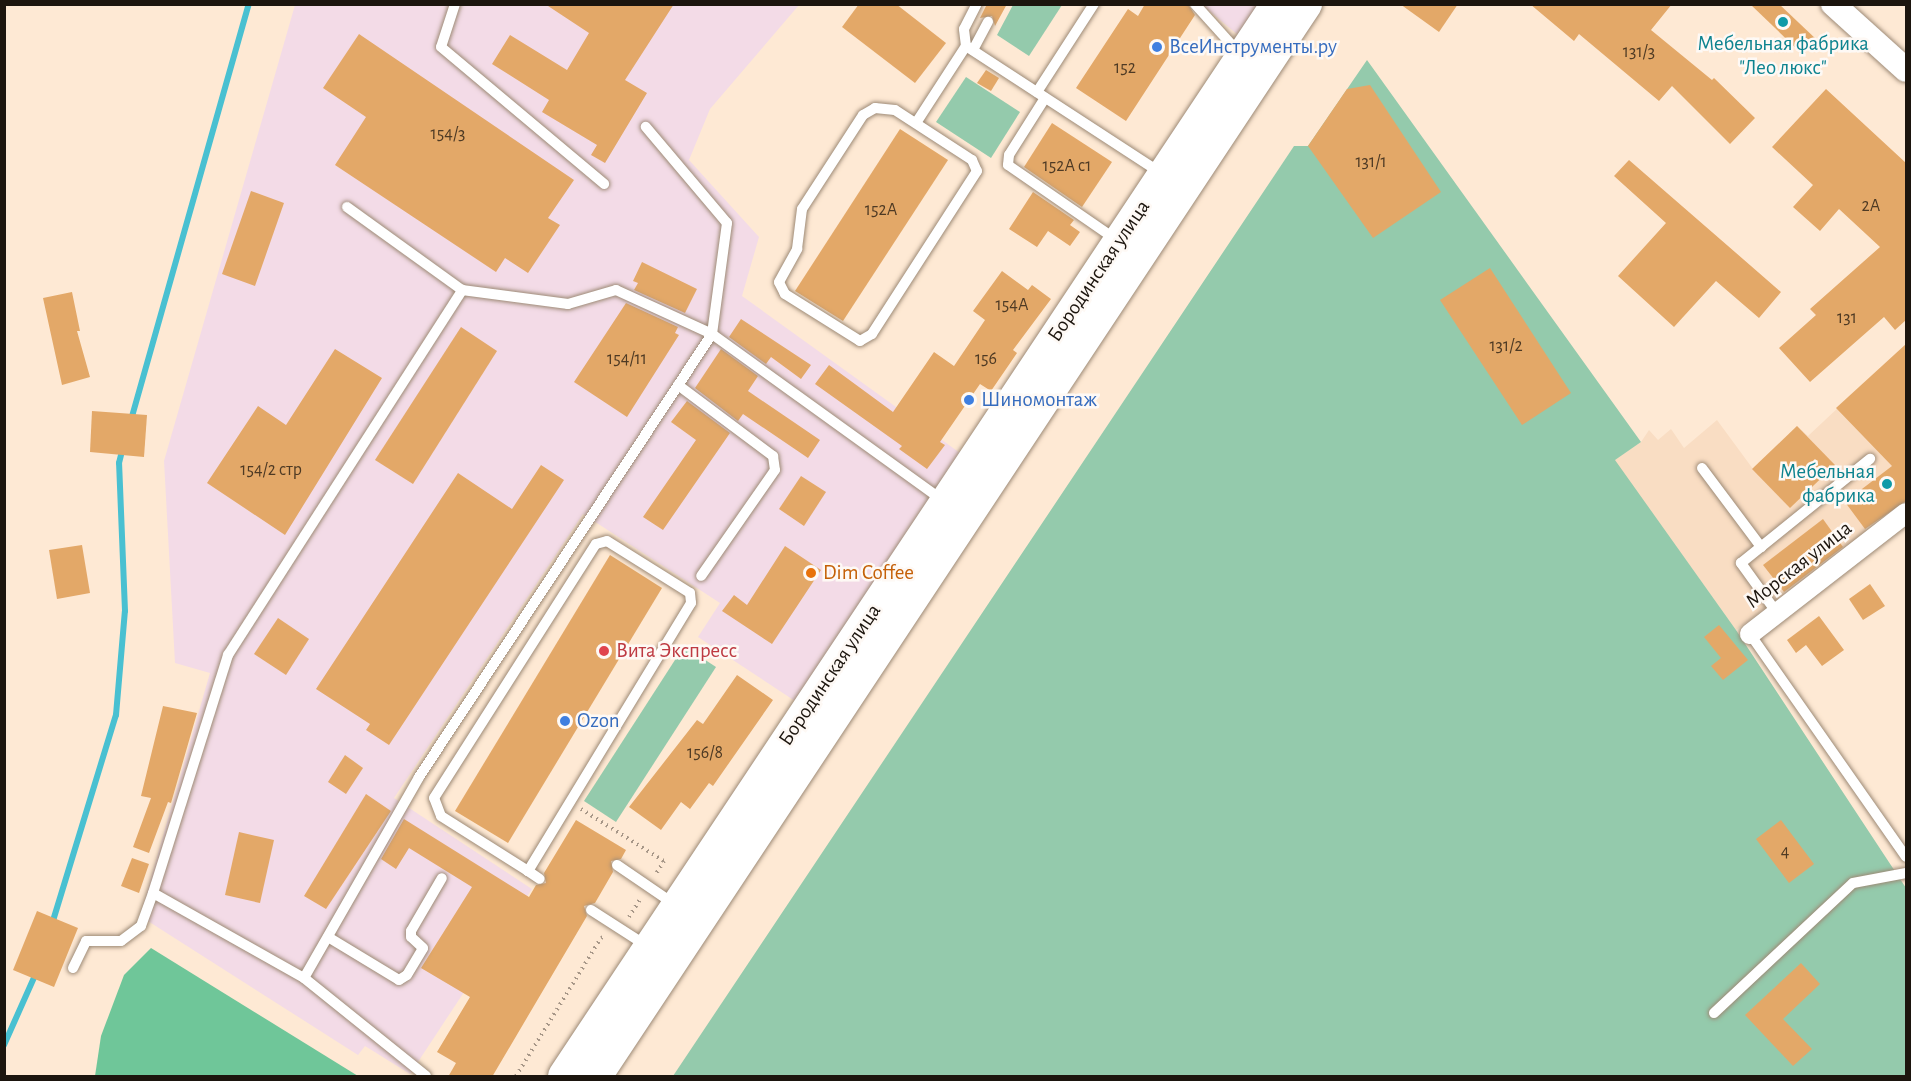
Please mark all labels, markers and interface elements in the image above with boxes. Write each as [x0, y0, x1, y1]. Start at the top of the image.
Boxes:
marker: Мебельная фабрика "Лео люкс" [1776, 15, 1790, 29]
place label: Мебельная фабрика "Лео люкс" [1697, 31, 1869, 81]
place label: ВсеИнструменты.ру [1169, 34, 1337, 60]
marker: ВсеИнструменты.ру [1150, 40, 1164, 54]
house number: 131/3 [1623, 41, 1655, 63]
house number: 152 [1114, 57, 1136, 79]
house number: 154/3 [431, 123, 465, 145]
house number: 131/1 [1355, 151, 1387, 173]
house number: 152А с1 [1043, 155, 1091, 177]
street label: Бородинская улица [1042, 195, 1156, 347]
house number: 2А [1862, 195, 1880, 217]
house number: 152А [865, 199, 897, 221]
house number: 154А [996, 294, 1028, 316]
house number: 131 [1837, 307, 1857, 329]
house number: 131/2 [1489, 335, 1523, 357]
house number: 154/11 [607, 348, 647, 370]
house number: 156 [975, 348, 997, 370]
place label: Шиномонтаж [981, 387, 1097, 413]
marker: Шиномонтаж [962, 393, 976, 407]
house number: 154/2 стр [240, 459, 302, 481]
place label: Мебельная фабрика [1780, 459, 1875, 509]
marker: Мебельная фабрика [1880, 477, 1894, 491]
street label: Морская улица [1741, 516, 1857, 614]
place label: Dim Coffee [823, 560, 914, 586]
marker: Dim Coffee [804, 566, 818, 580]
street label: Бородинская улица [773, 599, 887, 751]
place label: Вита Экспресс [616, 638, 737, 664]
marker: Вита Экспресс [597, 644, 611, 658]
place label: Ozon [577, 708, 620, 734]
marker: Ozon [558, 714, 572, 728]
house number: 156/8 [687, 742, 723, 764]
house number: 4 [1781, 841, 1789, 863]

